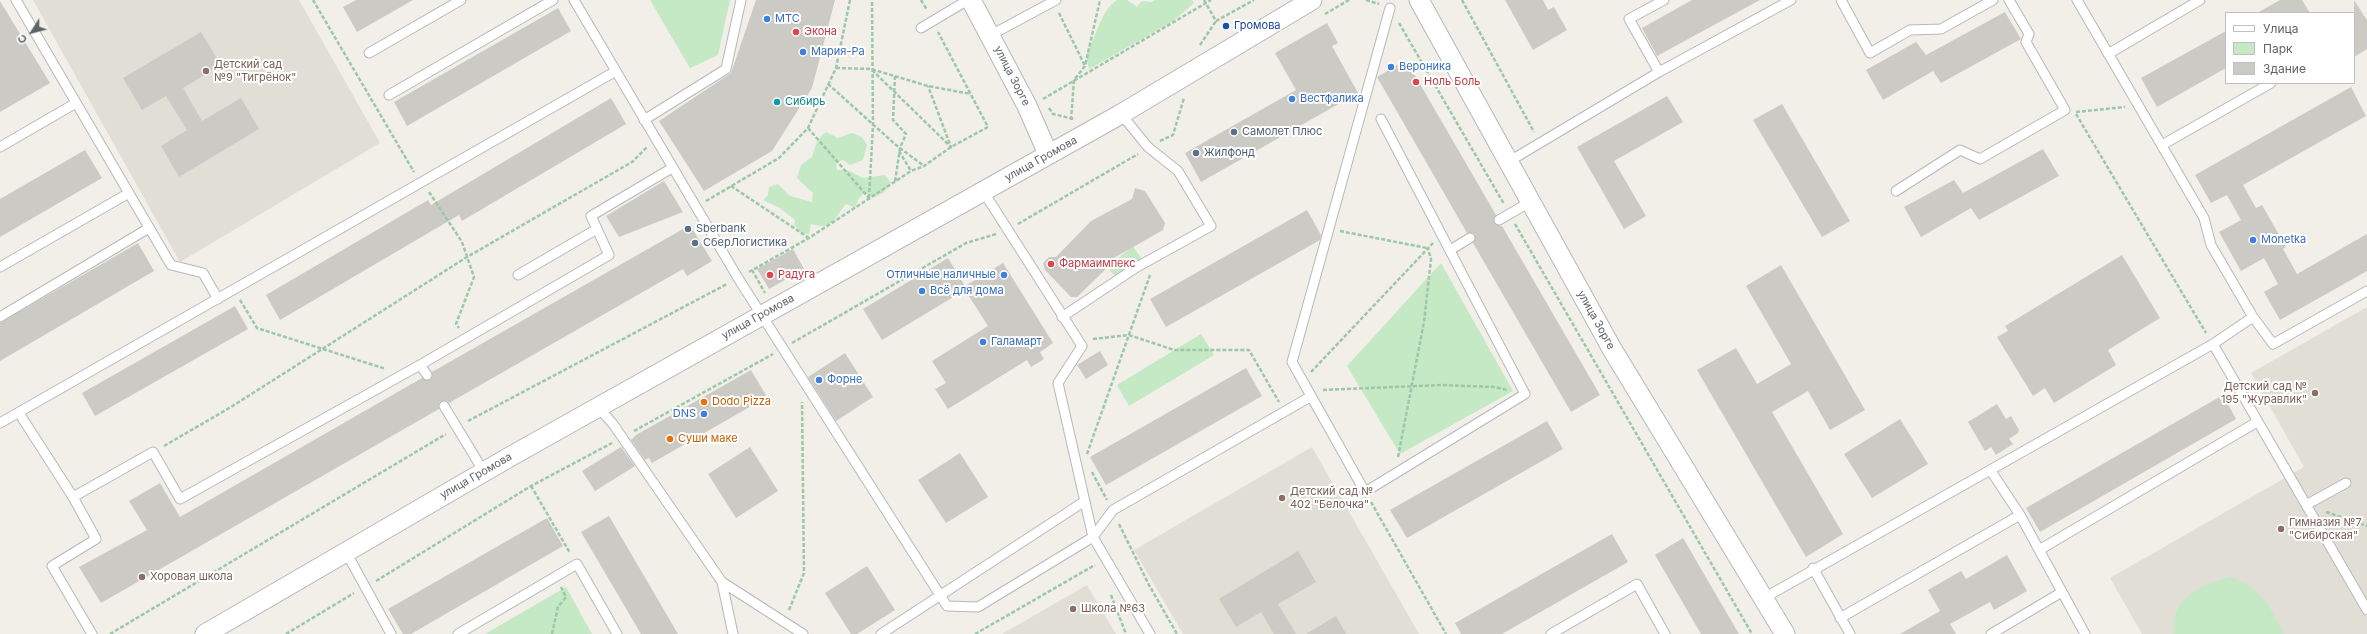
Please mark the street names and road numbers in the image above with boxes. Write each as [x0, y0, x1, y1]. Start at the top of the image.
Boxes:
street label: улица Зорге [991, 44, 1033, 108]
street label: улица Громова [1002, 134, 1080, 184]
street label: улица Зорге [1574, 288, 1618, 352]
street label: улица Громова [719, 292, 797, 342]
street label: улица Громова [438, 450, 514, 502]

